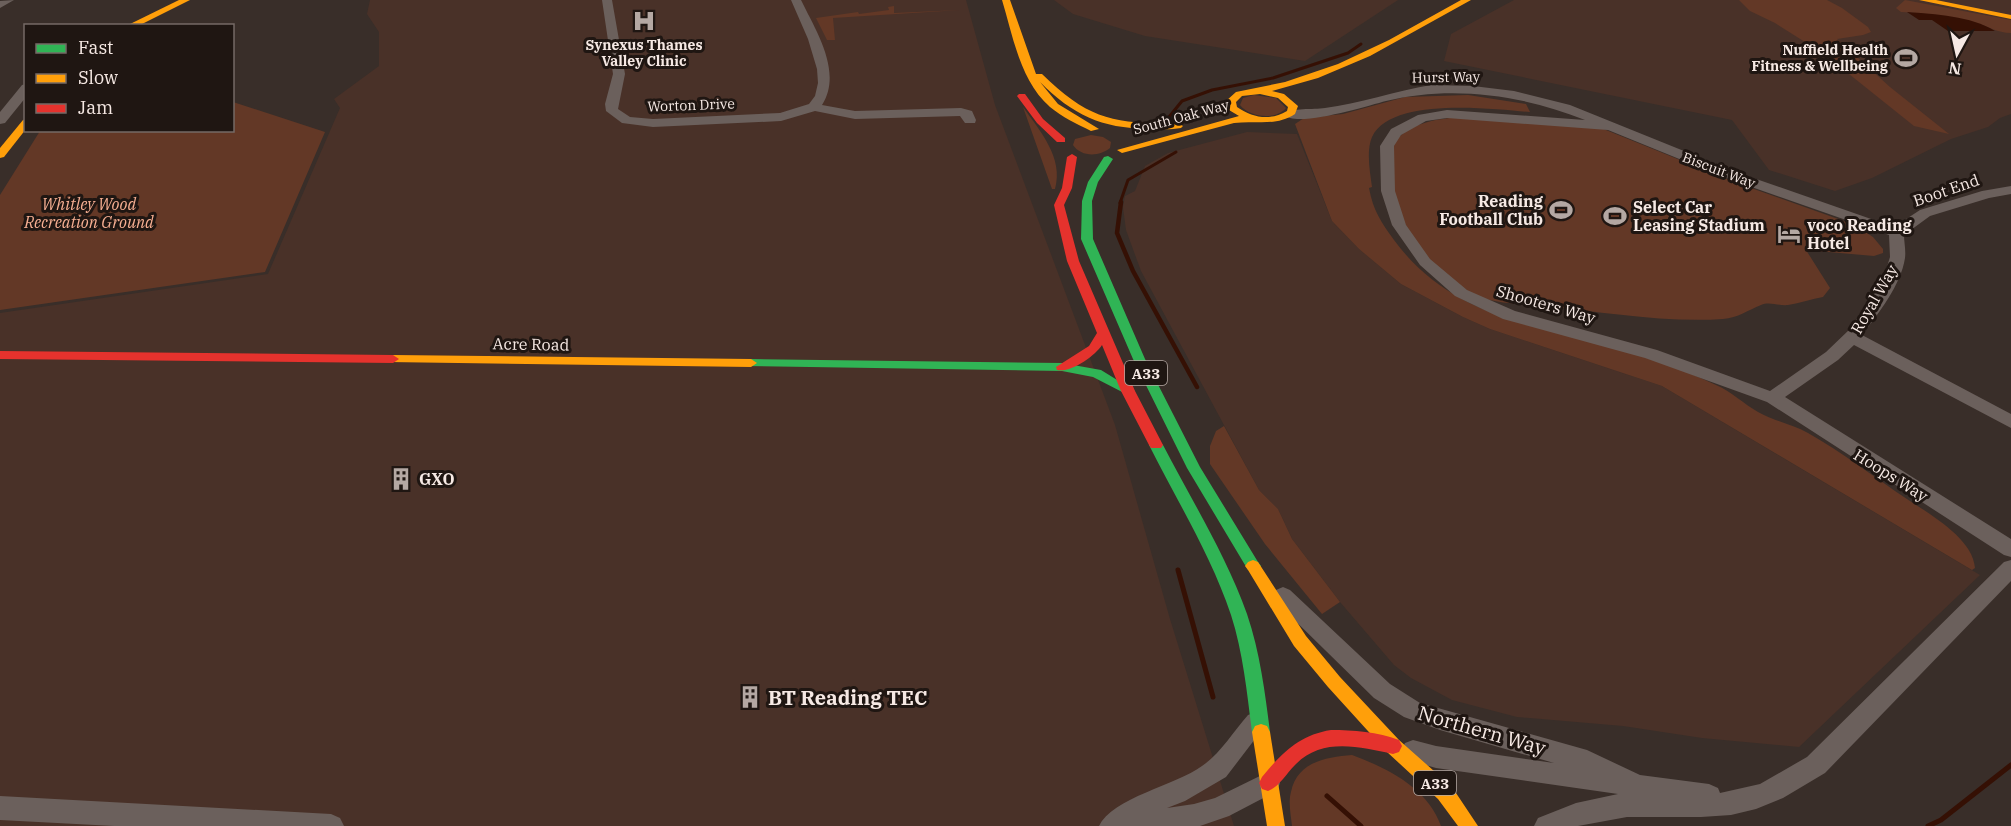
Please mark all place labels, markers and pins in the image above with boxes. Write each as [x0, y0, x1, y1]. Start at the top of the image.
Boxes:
hospital icon: Synexus Thames Valley Clinic [631, 8, 657, 34]
place label: Synexus Thames Valley Clinic [585, 36, 703, 70]
place label: Nuffield Health Fitness & Wellbeing [1752, 41, 1889, 75]
sports icon: Nuffield Health Fitness & Wellbeing [1893, 45, 1919, 71]
place label: Reading Football Club [1439, 191, 1544, 229]
sports icon: Reading Football Club [1548, 197, 1574, 223]
place label: Select Car Leasing Stadium [1633, 197, 1765, 235]
sports icon: Select Car Leasing Stadium [1602, 203, 1628, 229]
place label: voco Reading Hotel [1807, 215, 1913, 253]
hotel icon: voco Reading Hotel [1776, 221, 1802, 247]
building icon: GXO [388, 466, 414, 492]
place label: GXO [419, 469, 455, 489]
building icon: BT Reading TEC [737, 684, 763, 710]
place label: BT Reading TEC [768, 684, 927, 711]

